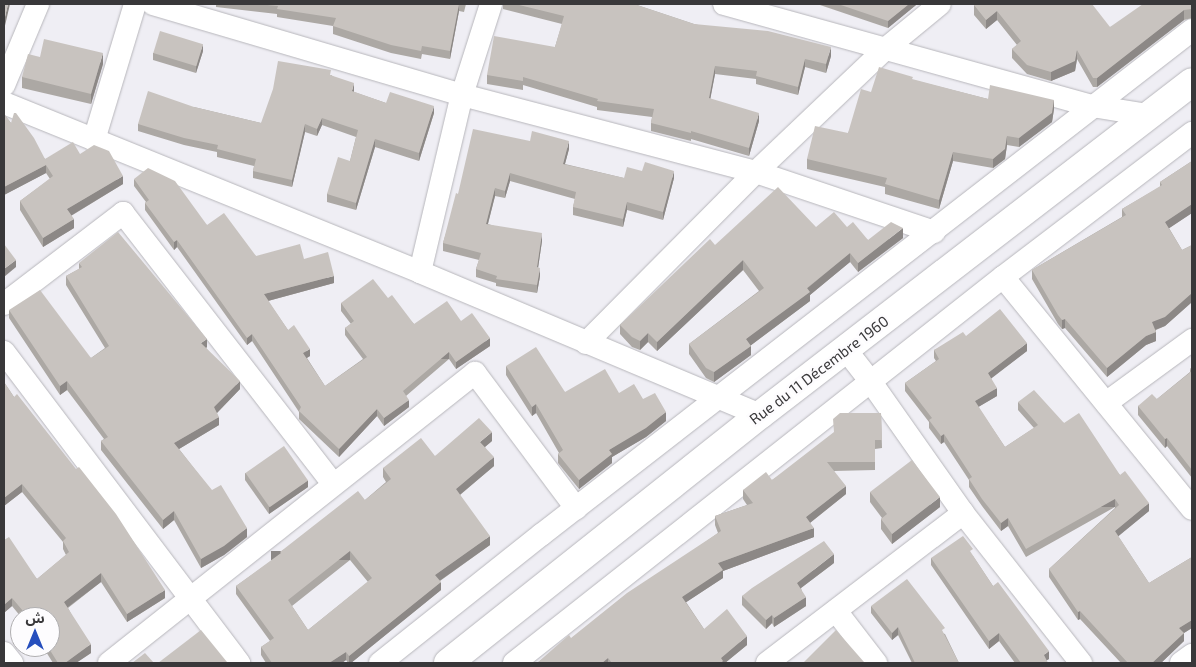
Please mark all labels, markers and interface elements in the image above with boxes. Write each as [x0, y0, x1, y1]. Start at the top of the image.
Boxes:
street label: Rue du 11 Décembre 1960 [746, 312, 892, 428]
north arrow [10, 607, 60, 657]
text: ش [25, 609, 45, 626]

